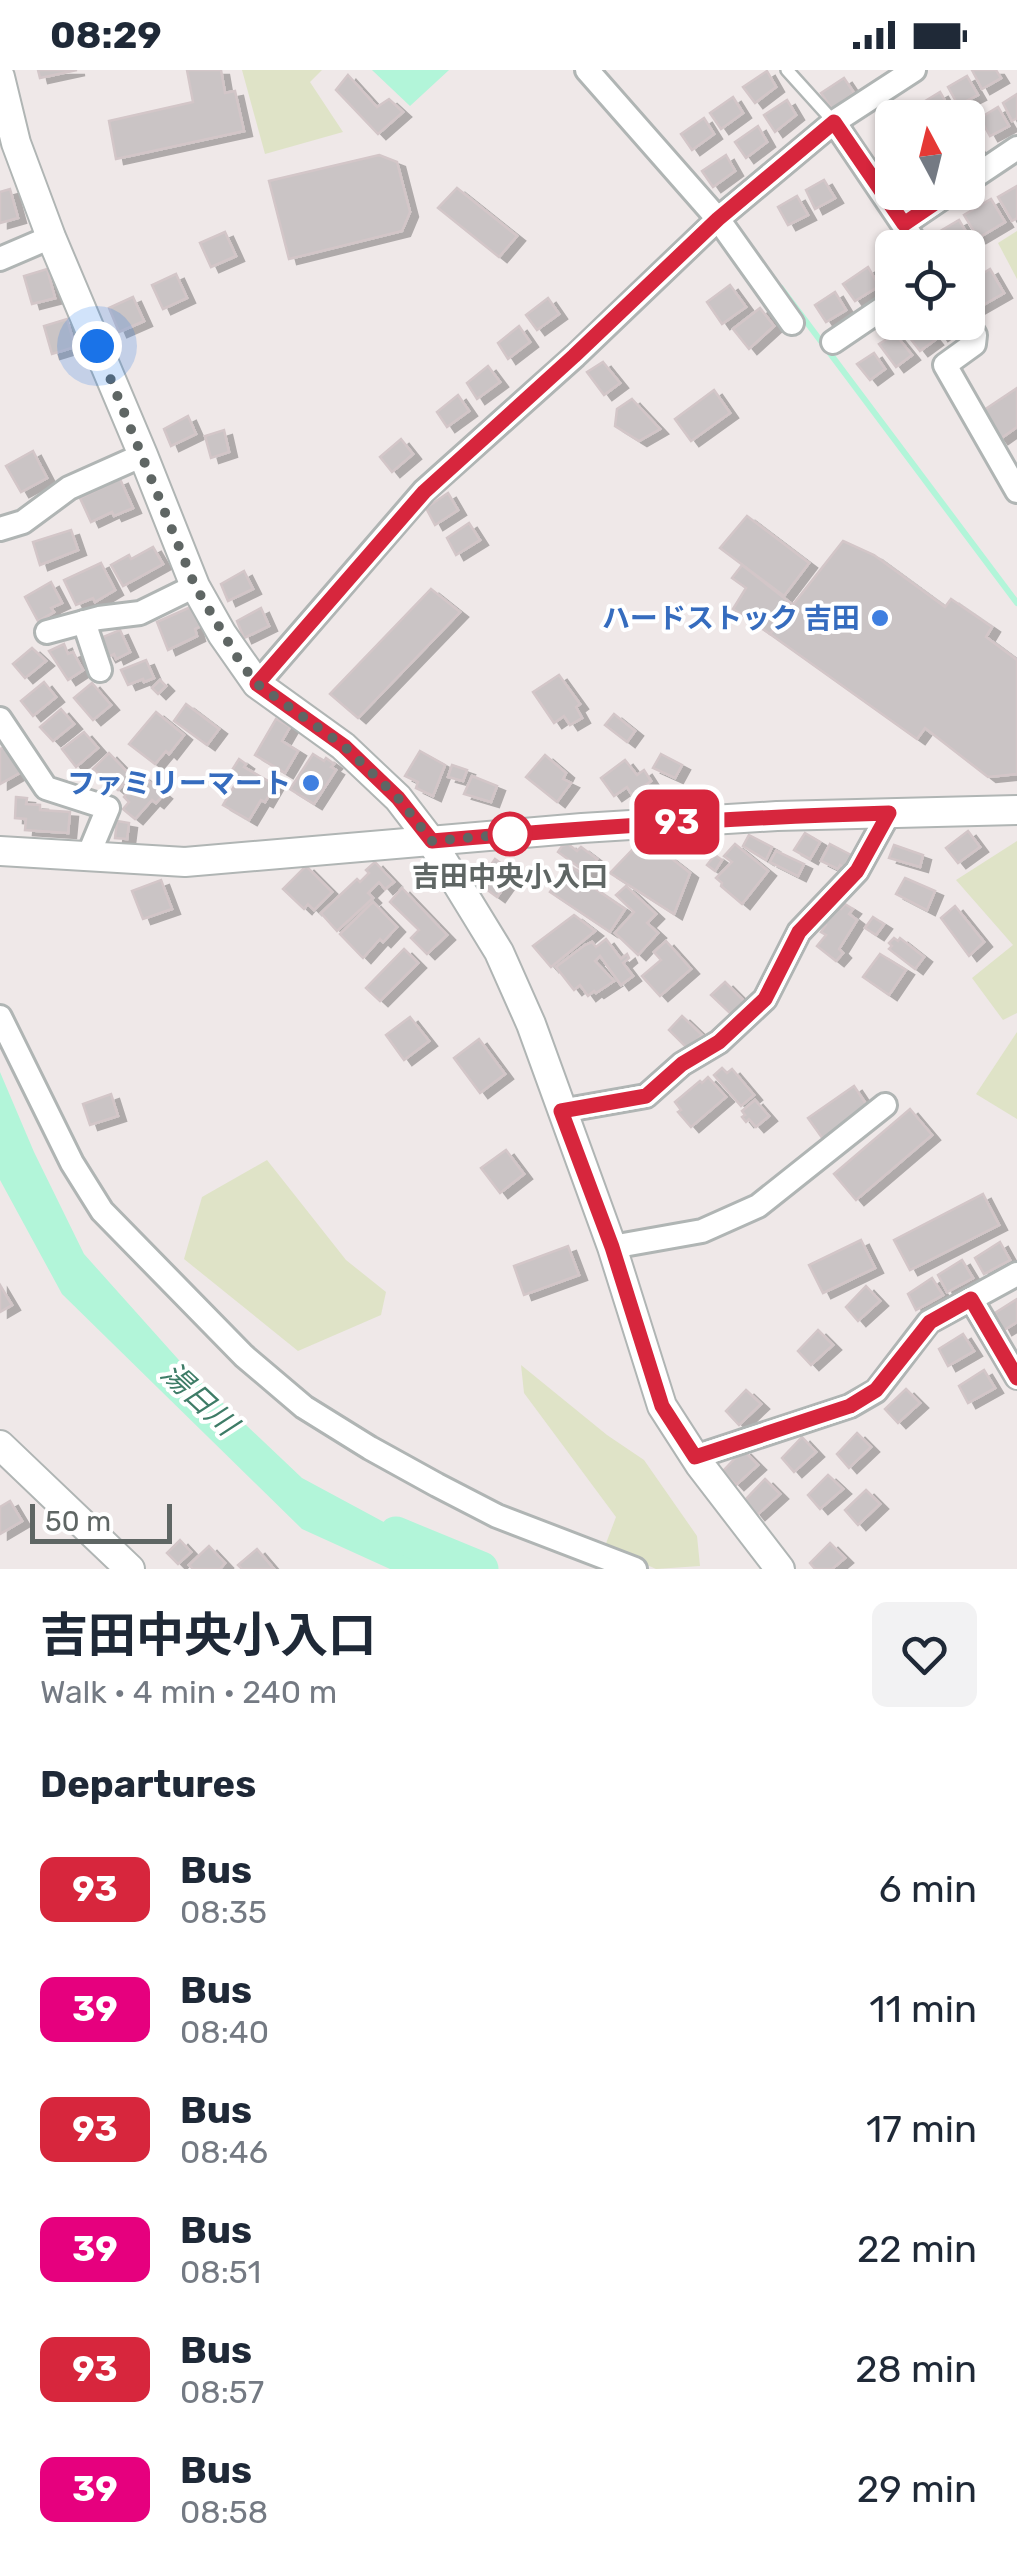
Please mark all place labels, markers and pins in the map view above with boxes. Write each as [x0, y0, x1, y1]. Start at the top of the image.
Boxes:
place label: ハードストック 吉田 [602, 602, 860, 635]
marker: ハードストック 吉田 [869, 607, 891, 629]
place label: ファミリーマート [67, 767, 291, 800]
marker: ファミリーマート [300, 772, 322, 794]
marker: 吉田中央小入口 [489, 813, 531, 855]
place label: 吉田中央小入口 [412, 860, 608, 893]

